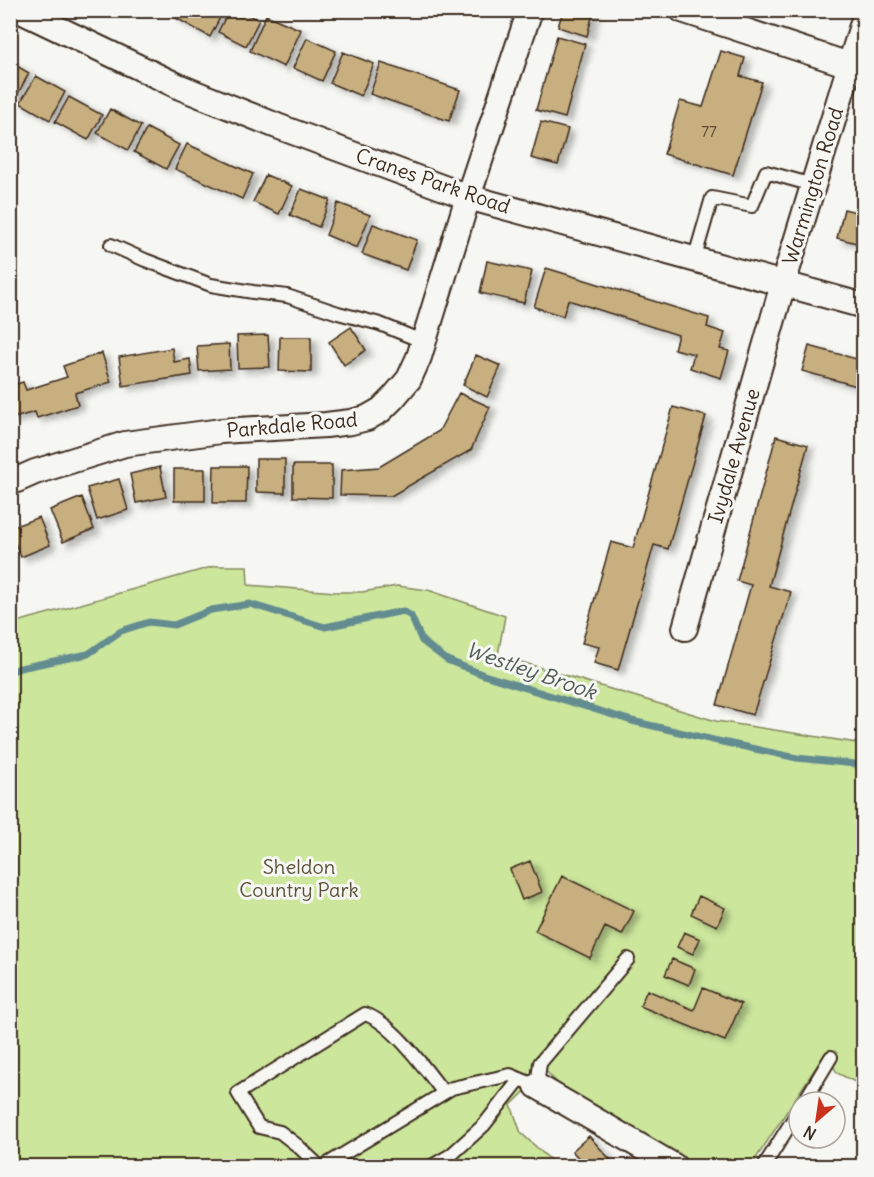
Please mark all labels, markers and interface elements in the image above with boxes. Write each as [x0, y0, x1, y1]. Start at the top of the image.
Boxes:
street label: Warmington Road [777, 104, 848, 267]
house number: 77 [701, 121, 717, 141]
street label: Cranes Park Road [353, 142, 514, 219]
street label: Ivydale Avenue [702, 385, 765, 526]
street label: Parkdale Road [225, 406, 359, 443]
water label: Westley Brook [463, 636, 601, 706]
park label: Sheldon Country Park [239, 854, 359, 902]
north arrow [787, 1090, 847, 1150]
text: N [800, 1122, 819, 1145]

